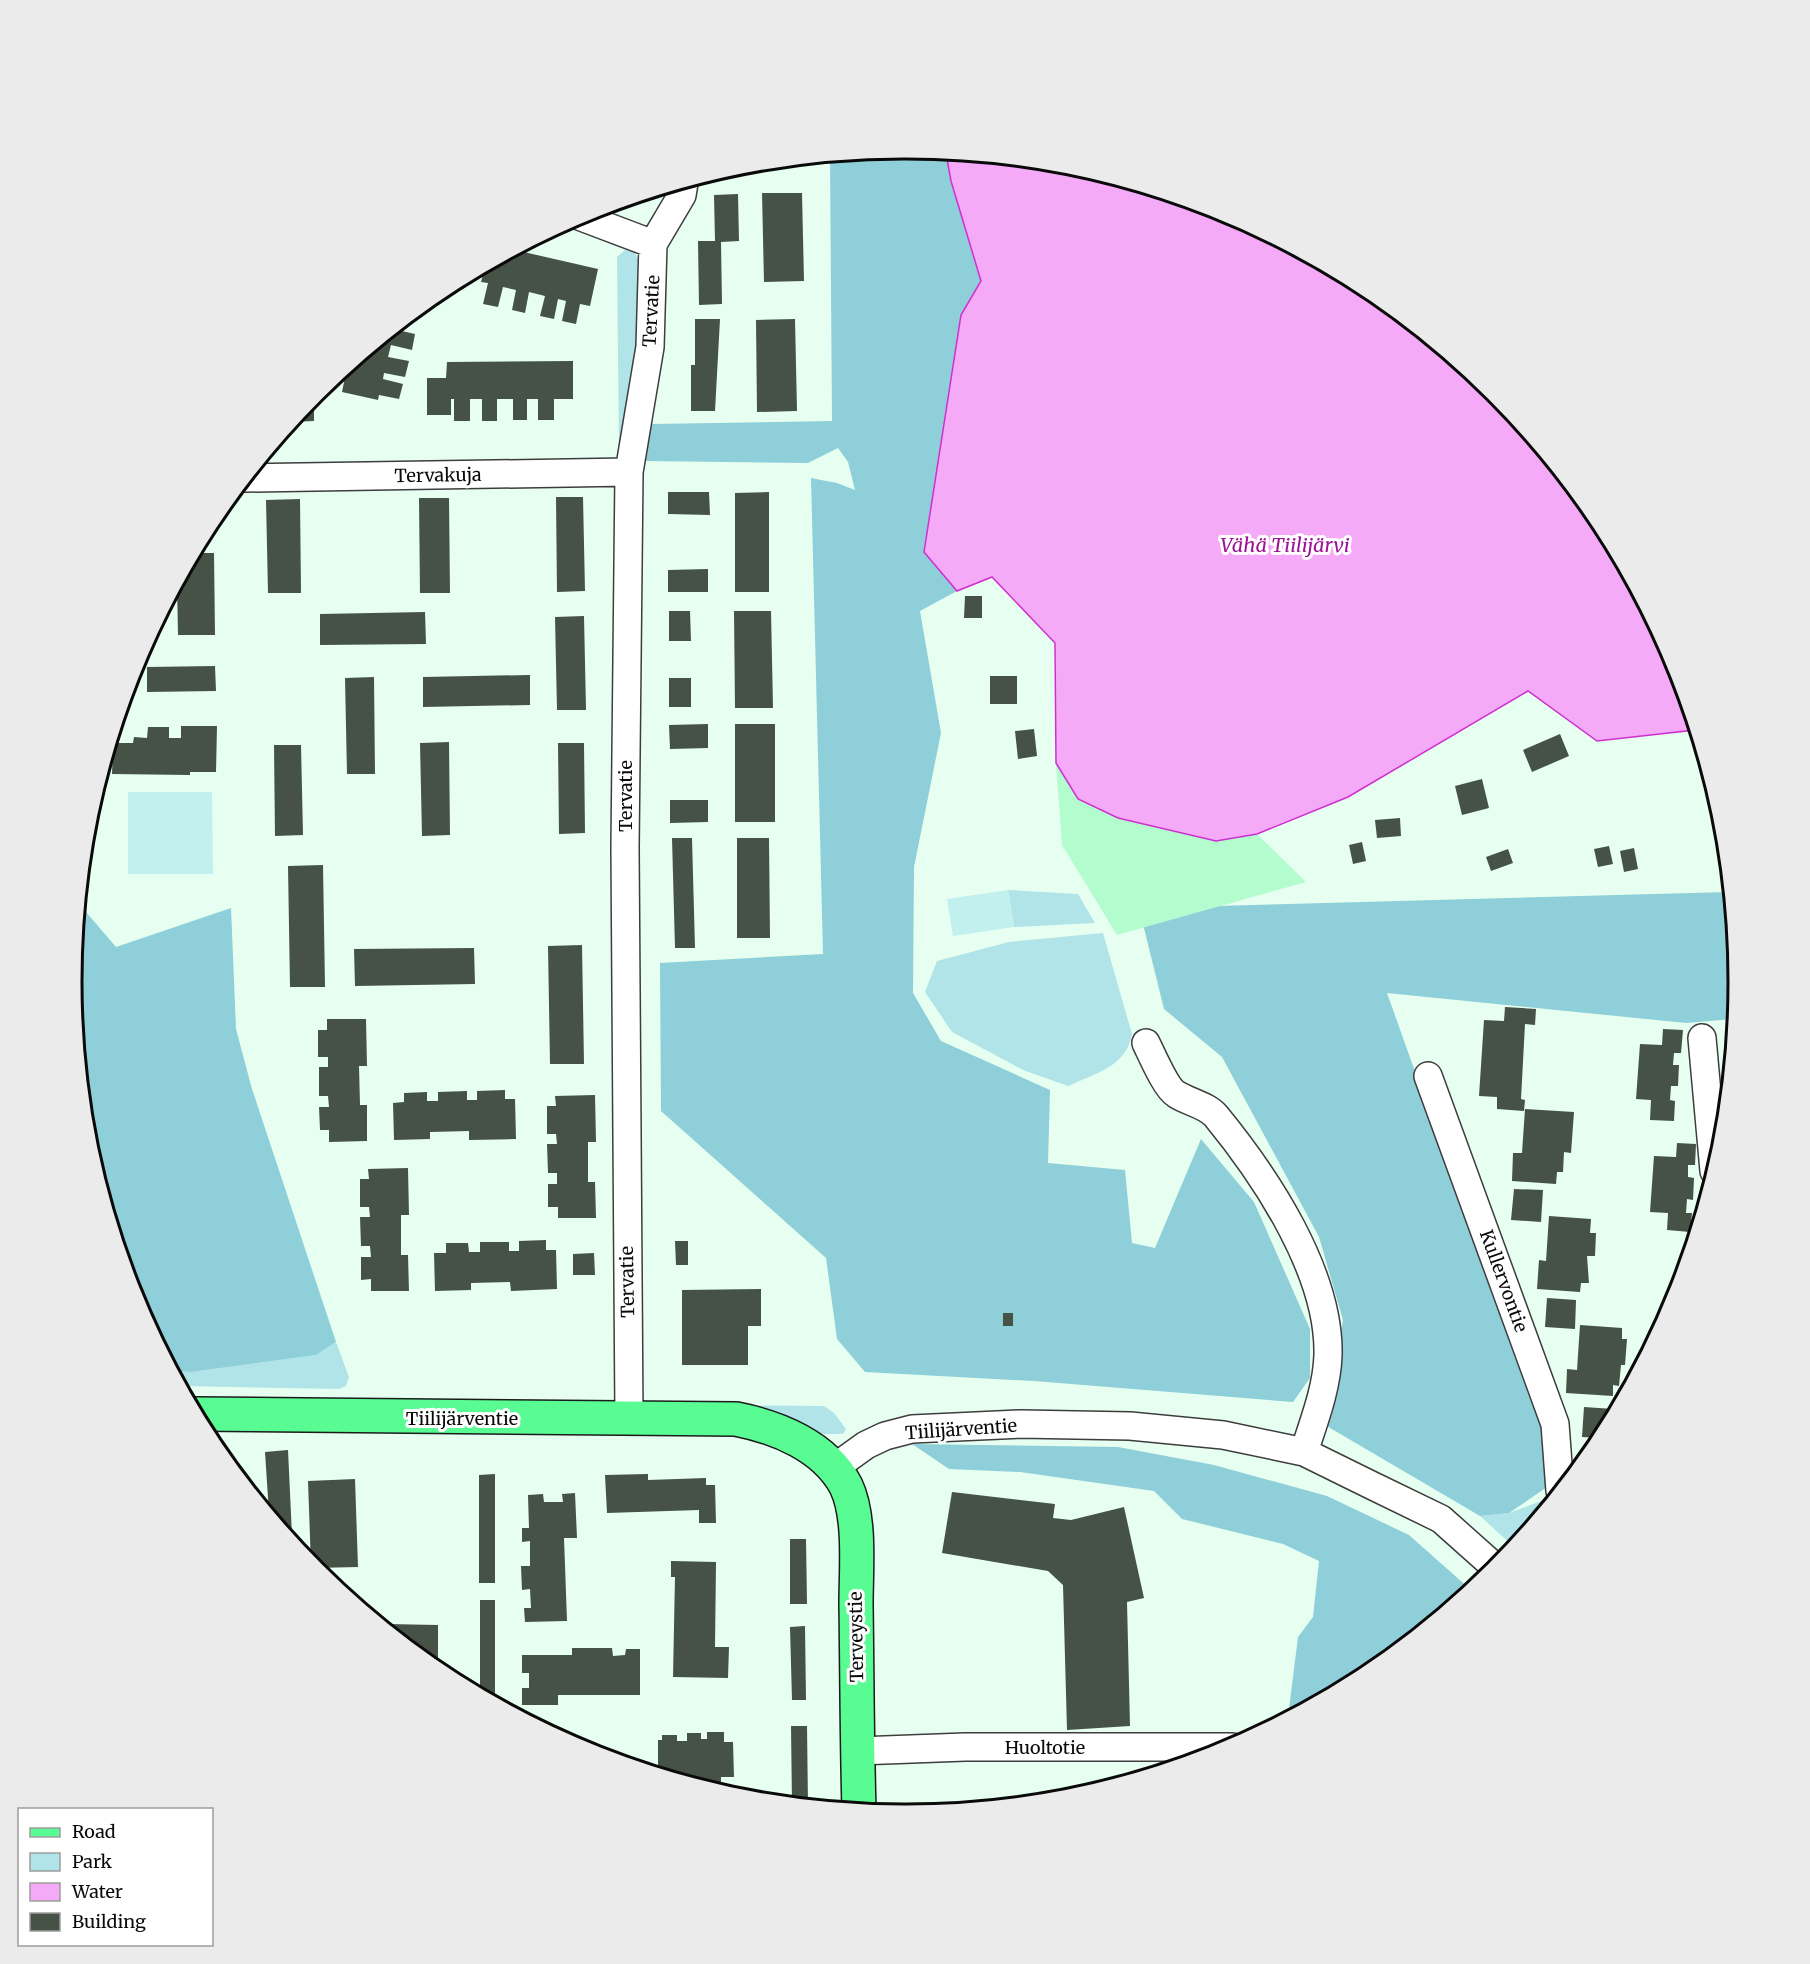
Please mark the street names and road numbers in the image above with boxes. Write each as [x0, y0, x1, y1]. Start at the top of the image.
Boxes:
street label: Tervatie [638, 275, 664, 347]
street label: Tervakuja [394, 463, 482, 487]
street label: Tervatie [614, 760, 637, 832]
street label: Kullervontie [1475, 1227, 1533, 1335]
street label: Tervatie [615, 1246, 639, 1318]
street label: Tiilijärventie [406, 1407, 518, 1430]
street label: Tiilijärventie [904, 1414, 1018, 1444]
street label: Terveystie [844, 1591, 868, 1683]
street label: Huoltotie [1005, 1736, 1085, 1759]

